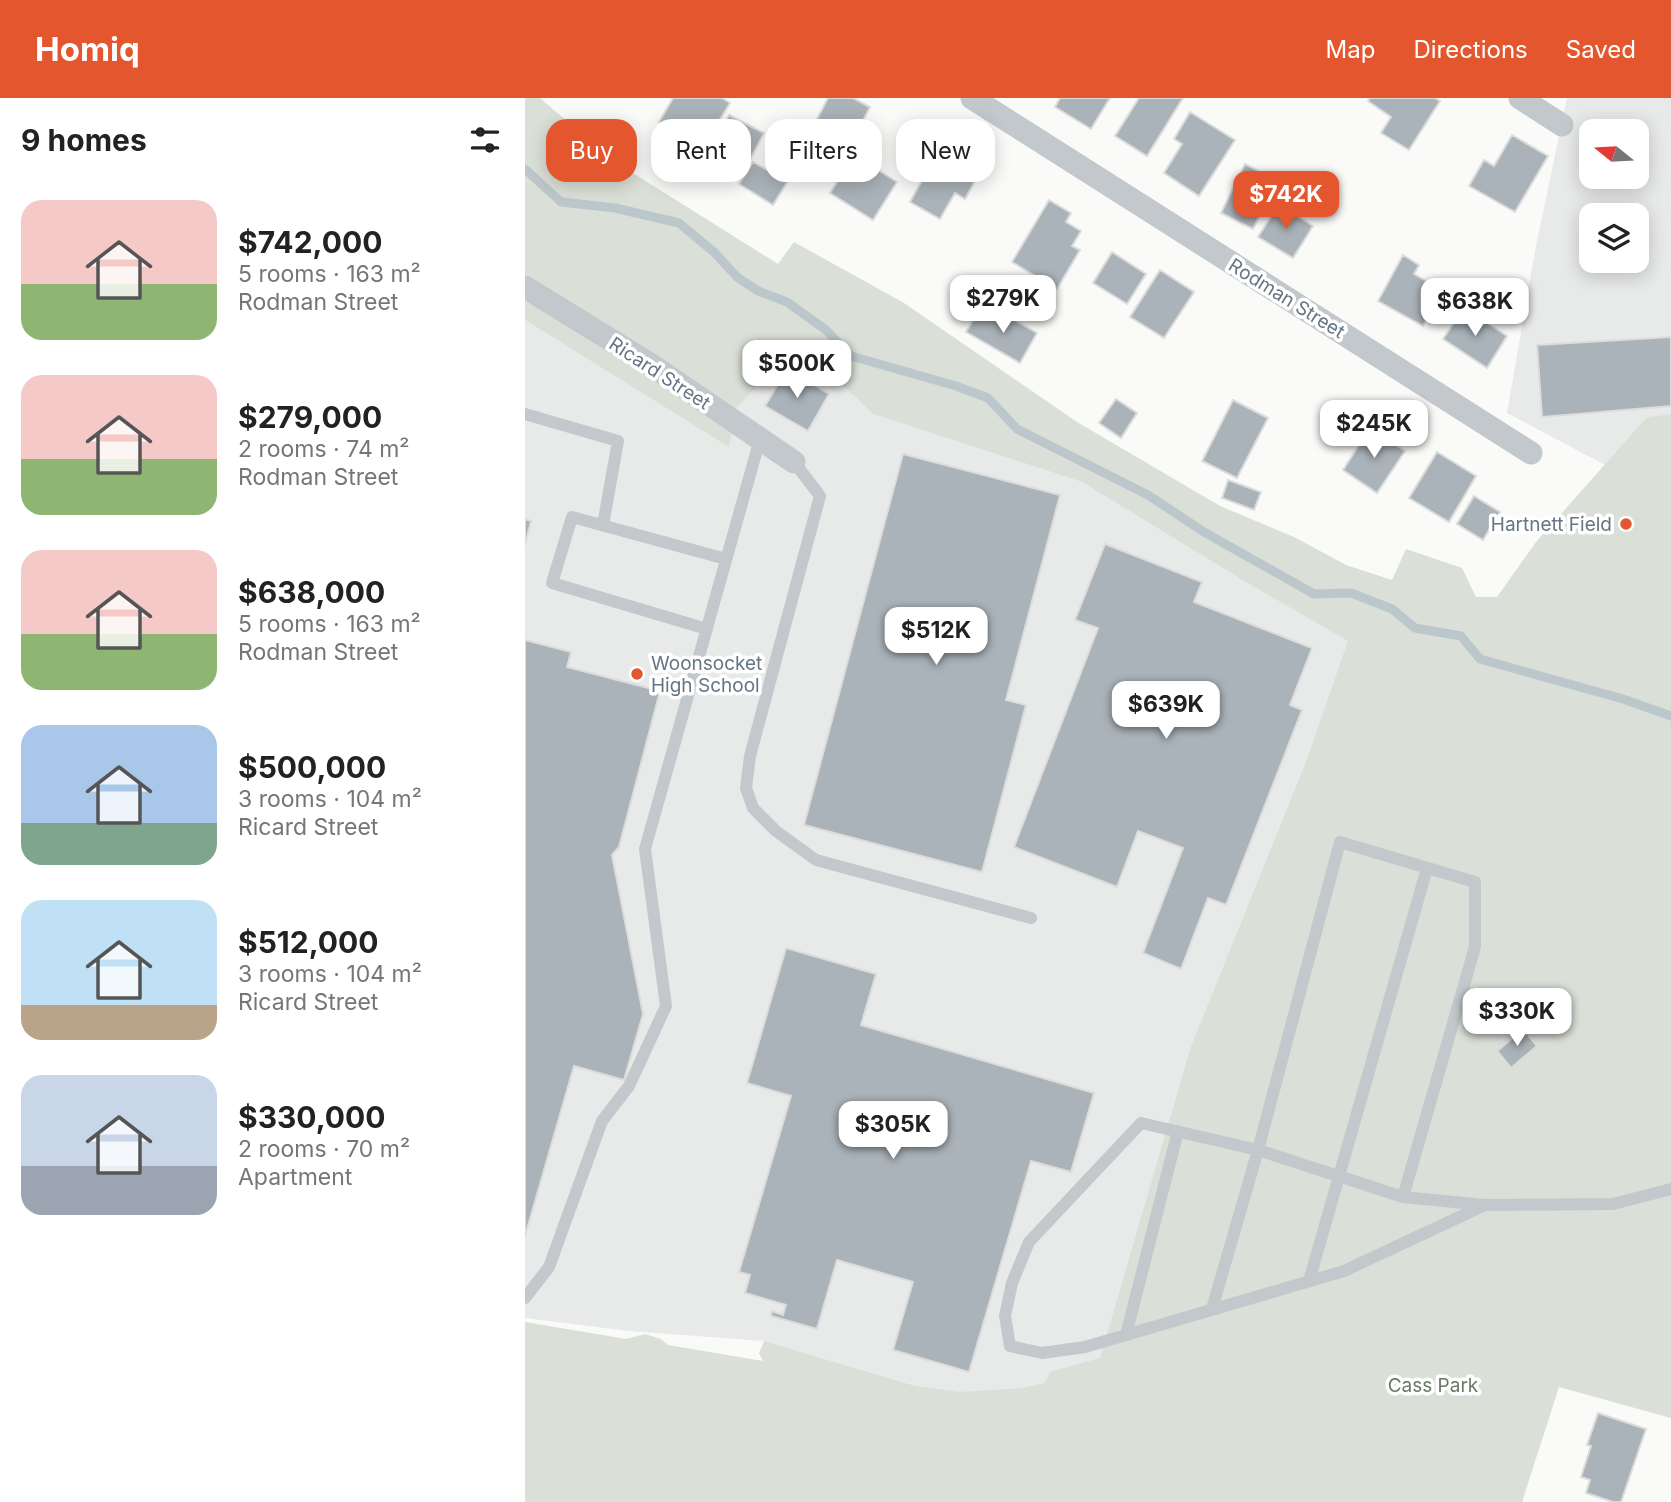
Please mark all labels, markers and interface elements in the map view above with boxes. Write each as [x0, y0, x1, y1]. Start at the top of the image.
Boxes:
text: Homiq [35, 29, 140, 69]
text: Map [1326, 35, 1375, 64]
text: Directions [1413, 35, 1528, 64]
text: Saved [1566, 35, 1636, 64]
chip: Buy [546, 119, 637, 182]
chip: Rent [651, 119, 751, 182]
chip: Filters [765, 119, 882, 182]
chip: New [896, 119, 995, 182]
north arrow [1579, 119, 1649, 189]
map controls [1579, 119, 1649, 273]
icon: filters [466, 121, 504, 159]
text: 9 homes [21, 122, 147, 158]
pin: $742K [1237, 172, 1335, 231]
text: $742K [1249, 180, 1323, 208]
button: layers [1579, 203, 1649, 273]
text: $742,000 [238, 224, 382, 260]
icon: home [77, 228, 161, 312]
street label: Rodman Street [1224, 254, 1349, 343]
text: 5 rooms · 163 m² [238, 260, 421, 288]
pin: $279K [954, 275, 1052, 335]
pin: $638K [1426, 278, 1524, 338]
text: $279K [966, 284, 1040, 312]
text: $638K [1437, 287, 1513, 315]
text: Rodman Street [238, 288, 398, 316]
street label: Ricard Street [605, 332, 715, 415]
pin: $500K [748, 341, 846, 400]
text: $500K [758, 349, 836, 377]
text: $279,000 [238, 399, 382, 435]
pin: $245K [1325, 400, 1423, 460]
icon: home [77, 403, 161, 487]
text: $245K [1336, 409, 1412, 437]
text: 2 rooms · 74 m² [238, 435, 410, 463]
text: Rodman Street [238, 463, 398, 491]
place label: Hartnett Field [1491, 513, 1612, 536]
marker: Hartnett Field [1618, 516, 1634, 532]
text: $638,000 [238, 574, 385, 610]
icon: home [77, 578, 161, 662]
pin: $512K [887, 608, 985, 667]
text: 5 rooms · 163 m² [238, 610, 421, 638]
text: $512K [901, 616, 971, 644]
text: Rodman Street [238, 638, 398, 666]
place label: Woonsocket High School [651, 652, 762, 697]
marker: Woonsocket High School [629, 666, 645, 682]
pin: $639K [1117, 682, 1215, 741]
text: $639K [1128, 690, 1204, 718]
text: $500,000 [238, 749, 386, 785]
icon: home [77, 753, 161, 837]
text: 3 rooms · 104 m² [238, 785, 422, 813]
text: Ricard Street [238, 813, 378, 841]
text: $512,000 [238, 924, 378, 960]
icon: home [77, 928, 161, 1012]
text: 3 rooms · 104 m² [238, 960, 422, 988]
text: Ricard Street [238, 988, 378, 1016]
pin: $330K [1468, 988, 1566, 1048]
text: $330K [1479, 997, 1555, 1025]
text: $330,000 [238, 1099, 386, 1135]
pin: $305K [844, 1102, 942, 1161]
icon: home [77, 1103, 161, 1187]
text: $305K [855, 1110, 931, 1138]
text: 2 rooms · 70 m² [238, 1135, 410, 1163]
text: Apartment [238, 1163, 352, 1191]
park label: Cass Park [1388, 1374, 1479, 1397]

